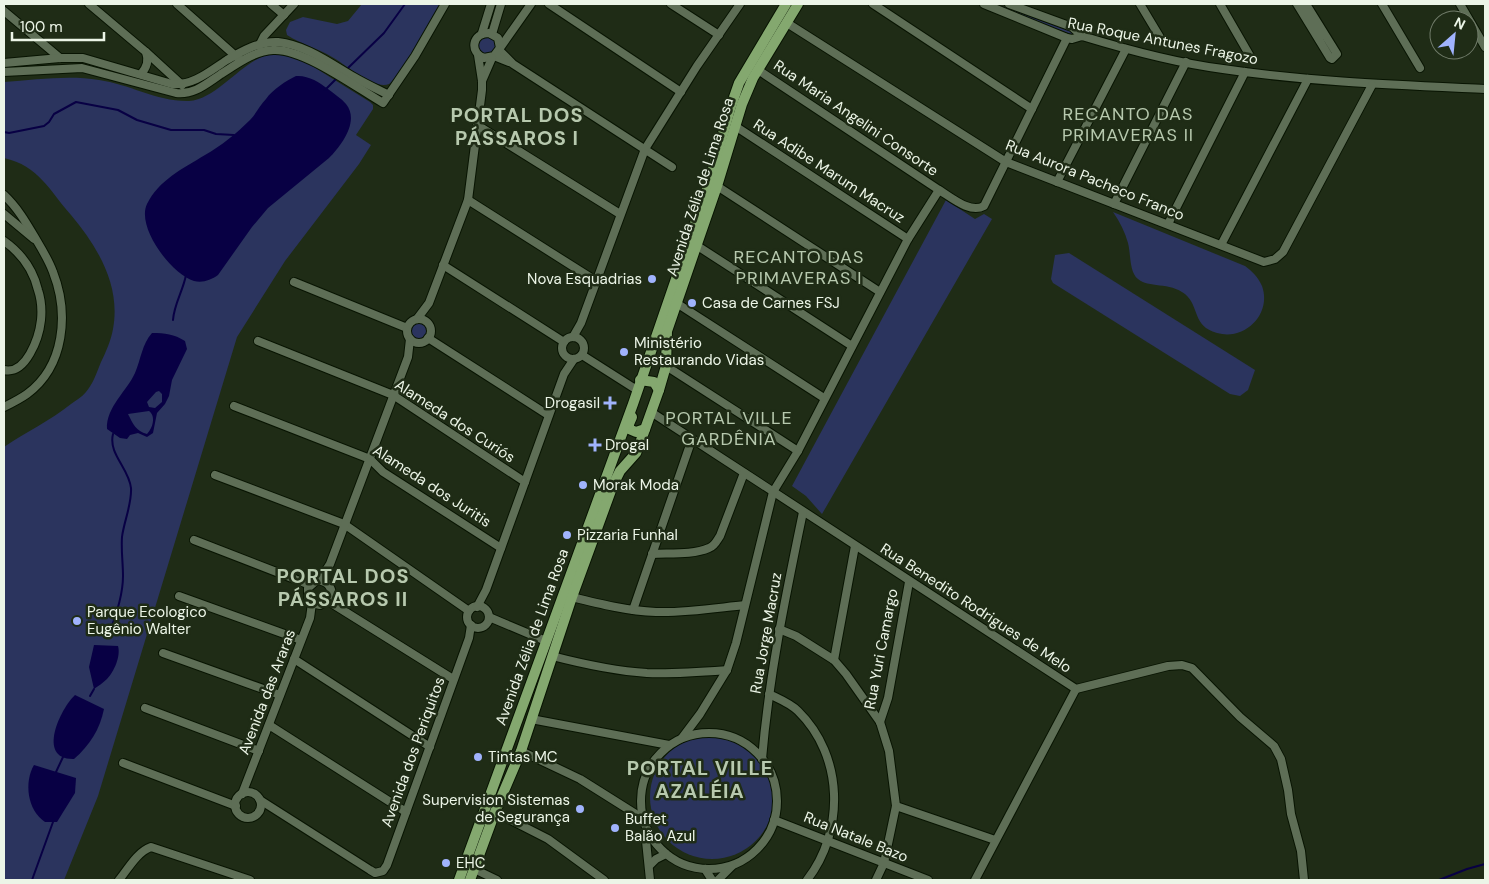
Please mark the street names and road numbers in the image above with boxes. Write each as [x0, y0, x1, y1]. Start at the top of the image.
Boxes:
street label: Rua Roque Antunes Fragozo [1066, 13, 1260, 69]
street label: Rua Maria Angelini Consorte [770, 55, 942, 181]
street label: Avenida Zélia de Lima Rosa [662, 95, 738, 279]
street label: Rua Adibe Marum Macruz [749, 114, 909, 228]
street label: Rua Aurora Pacheco Franco [1003, 135, 1188, 225]
street label: Alameda dos Curiós [391, 375, 519, 467]
street label: Alameda dos Juritis [369, 440, 495, 532]
street label: Rua Benedito Rodrigues de Melo [877, 539, 1076, 677]
street label: Avenida Zélia de Lima Rosa [491, 546, 573, 728]
street label: Rua Jorge Macruz [746, 571, 786, 695]
street label: Rua Yuri Camargo [859, 587, 903, 711]
street label: Avenida das Araras [234, 626, 300, 758]
street label: Avenida dos Periquitos [377, 674, 449, 830]
street label: Rua Natale Bazo [801, 807, 911, 867]

